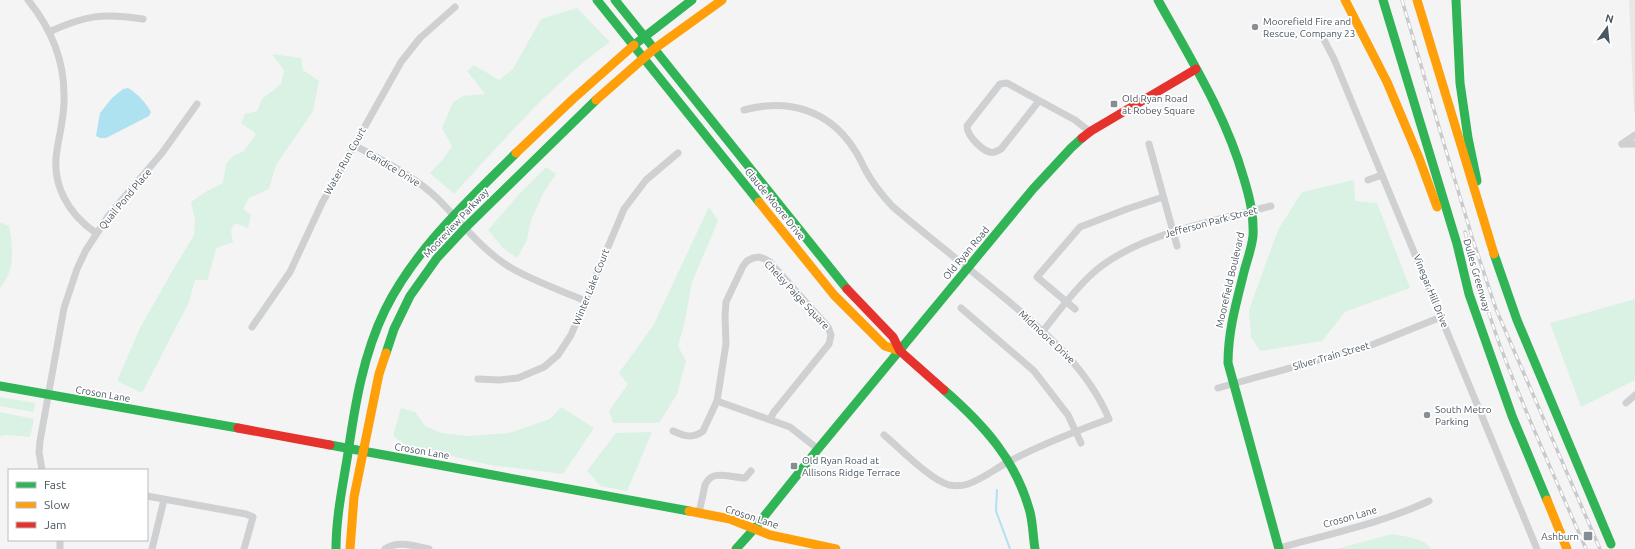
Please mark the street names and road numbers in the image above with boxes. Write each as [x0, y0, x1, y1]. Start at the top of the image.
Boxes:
street label: Water Run Court [322, 125, 368, 196]
street label: Candice Drive [364, 147, 422, 189]
street label: Claude Moore Drive [743, 166, 807, 242]
street label: Quail Pond Place [97, 167, 153, 231]
street label: Mooreview Parkway [421, 186, 491, 260]
street label: Jefferson Park Street [1163, 204, 1259, 240]
street label: Old Ryan Road [941, 224, 991, 282]
street label: Moorefield Boulevard [1214, 231, 1246, 329]
street label: Dulles Greenway [1461, 237, 1493, 313]
street label: Winter Lake Court [571, 247, 611, 327]
street label: Vinegar Hill Drive [1411, 253, 1451, 329]
street label: Chelsy Paige Square [762, 258, 832, 332]
street label: Midmoore Drive [1017, 308, 1077, 366]
street label: Silver Train Street [1291, 340, 1371, 372]
street label: Croson Lane [75, 384, 131, 404]
street label: Croson Lane [394, 441, 450, 461]
street label: Croson Lane [724, 503, 780, 531]
street label: Croson Lane [1322, 504, 1378, 530]

